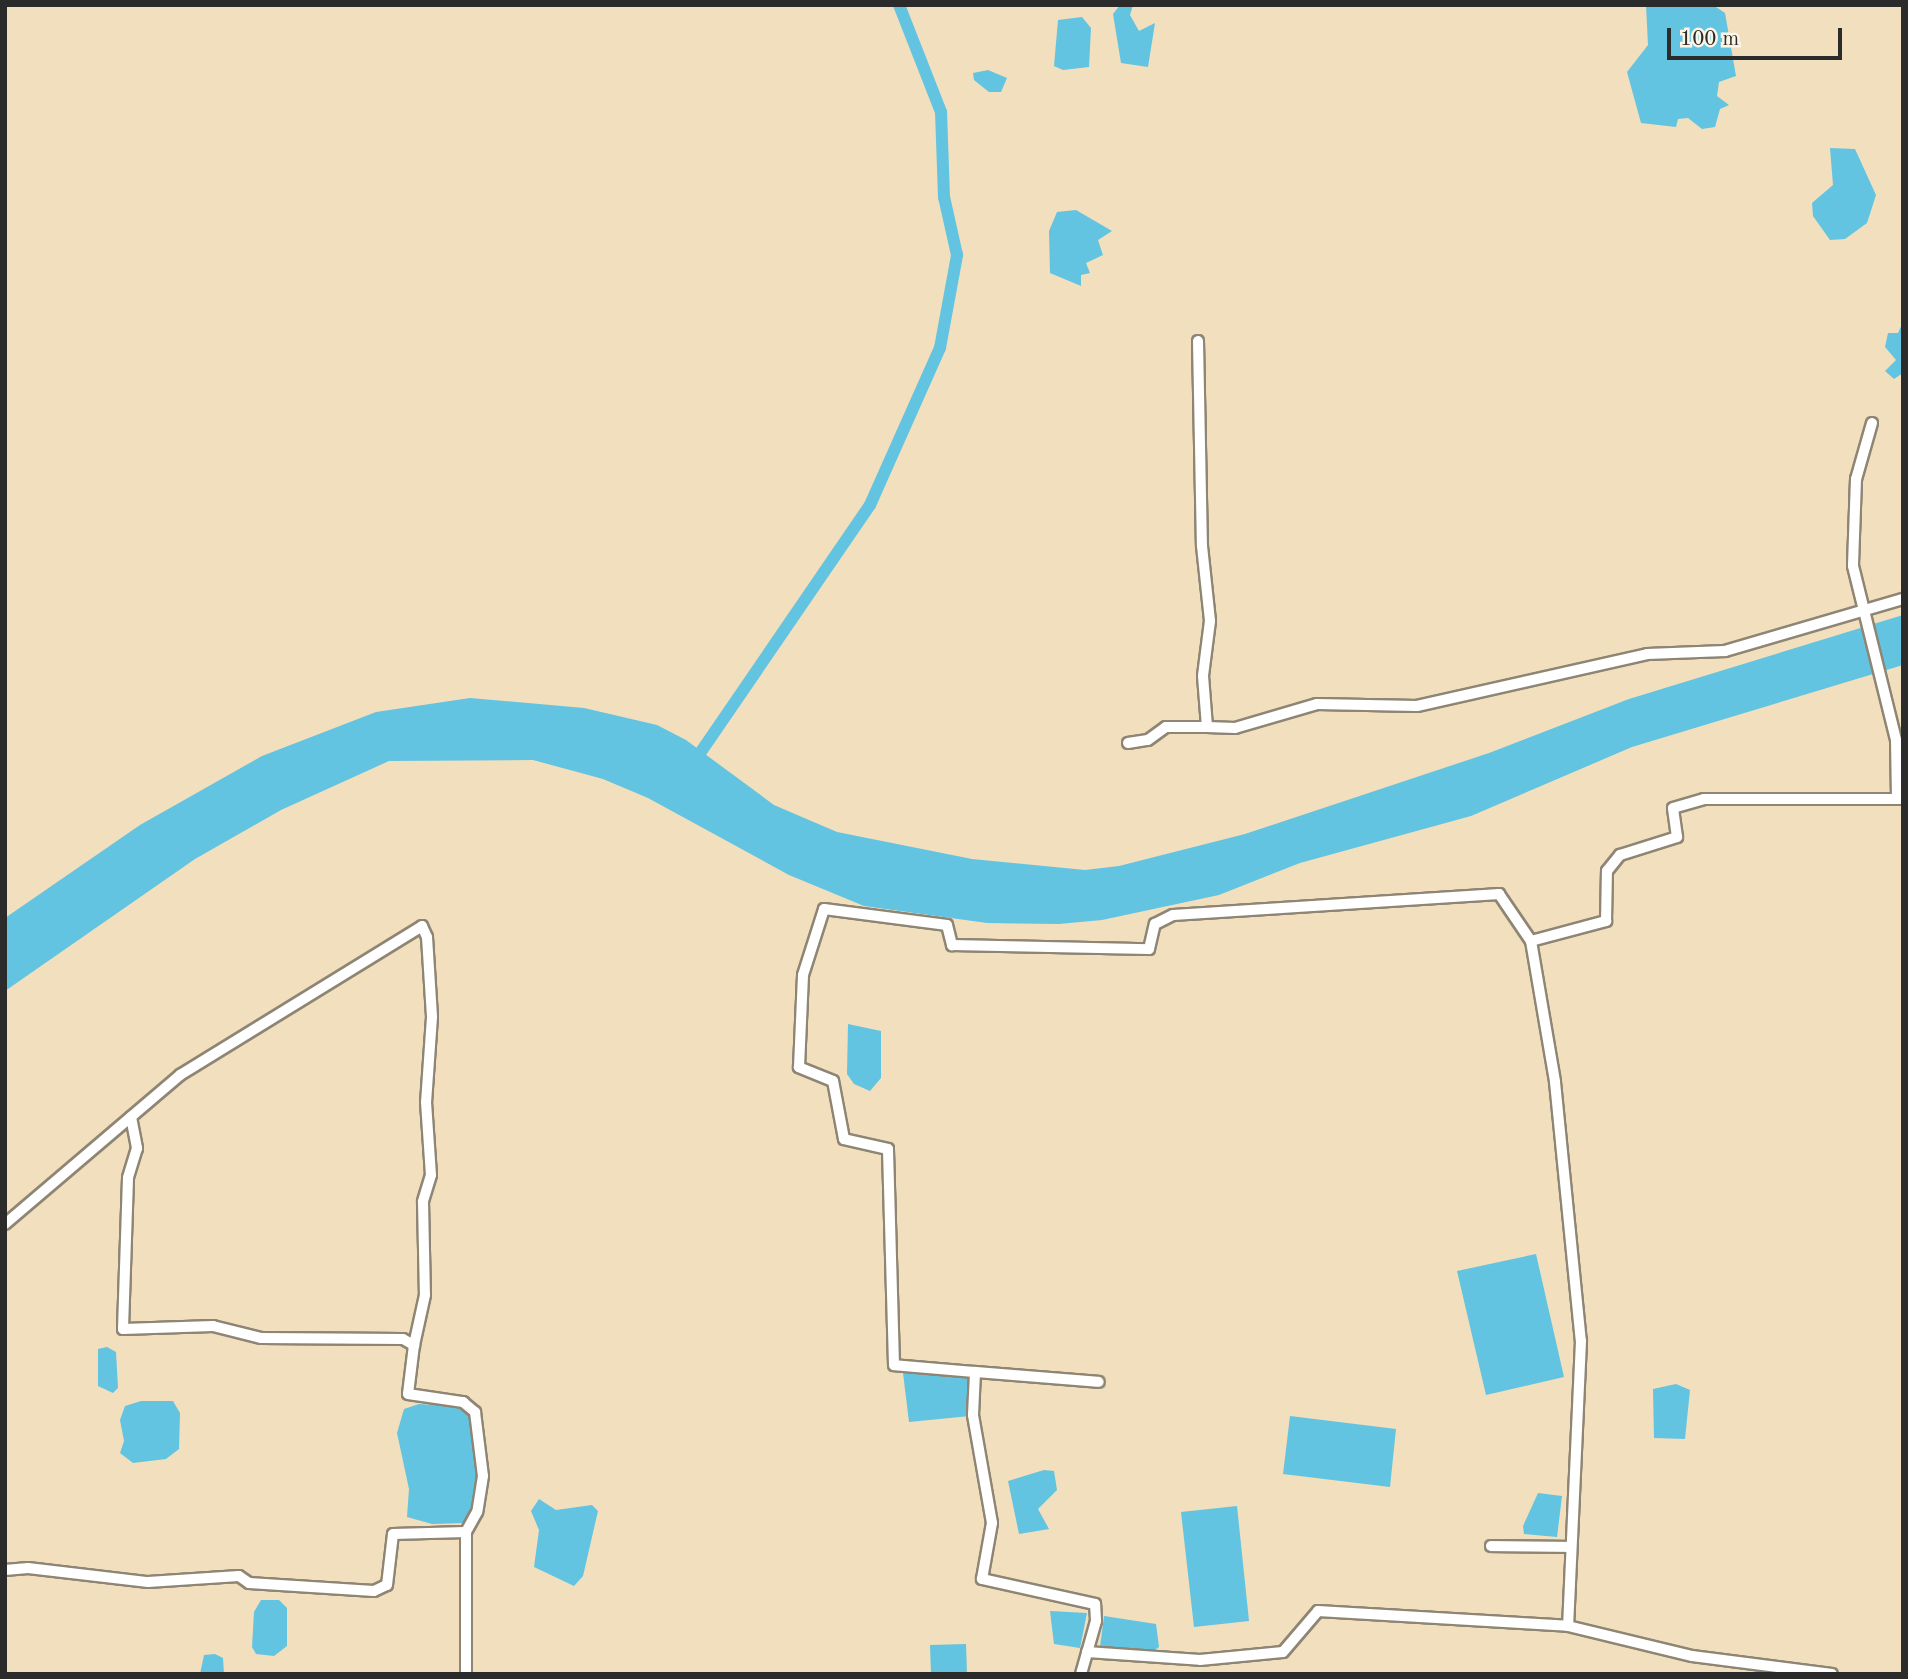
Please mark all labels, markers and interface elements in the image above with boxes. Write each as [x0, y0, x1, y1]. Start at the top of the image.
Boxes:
scale bar [1670, 14, 1845, 58]
text: 100 m [1680, 29, 1739, 50]

